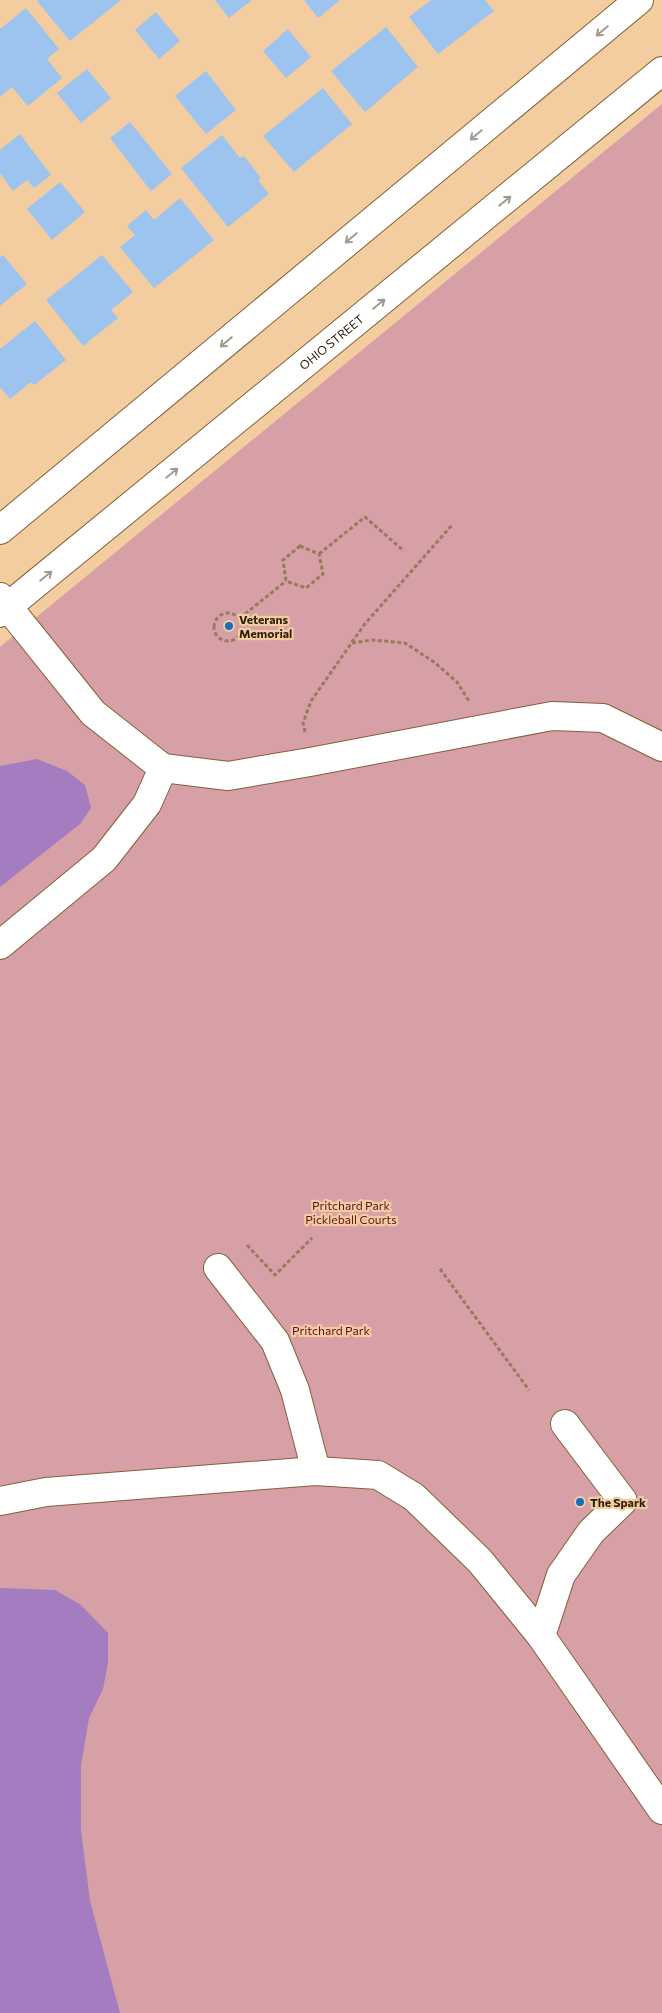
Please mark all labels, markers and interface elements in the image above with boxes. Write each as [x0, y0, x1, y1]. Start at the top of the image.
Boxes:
one-way arrow [595, 26, 608, 37]
one-way arrow [470, 129, 483, 140]
one-way arrow [498, 195, 511, 206]
one-way arrow [345, 233, 358, 244]
one-way arrow [372, 298, 385, 309]
street label: OHIO STREET [296, 311, 366, 372]
one-way arrow [220, 337, 233, 348]
one-way arrow [165, 467, 178, 478]
one-way arrow [39, 570, 52, 581]
place label: Veterans Memorial [239, 612, 292, 640]
marker: Veterans Memorial [223, 620, 235, 632]
park label: Pritchard Park Pickleball Courts [305, 1198, 397, 1226]
park label: Pritchard Park [292, 1323, 371, 1337]
place label: The Spark [590, 1495, 646, 1509]
marker: The Spark [574, 1496, 586, 1508]

